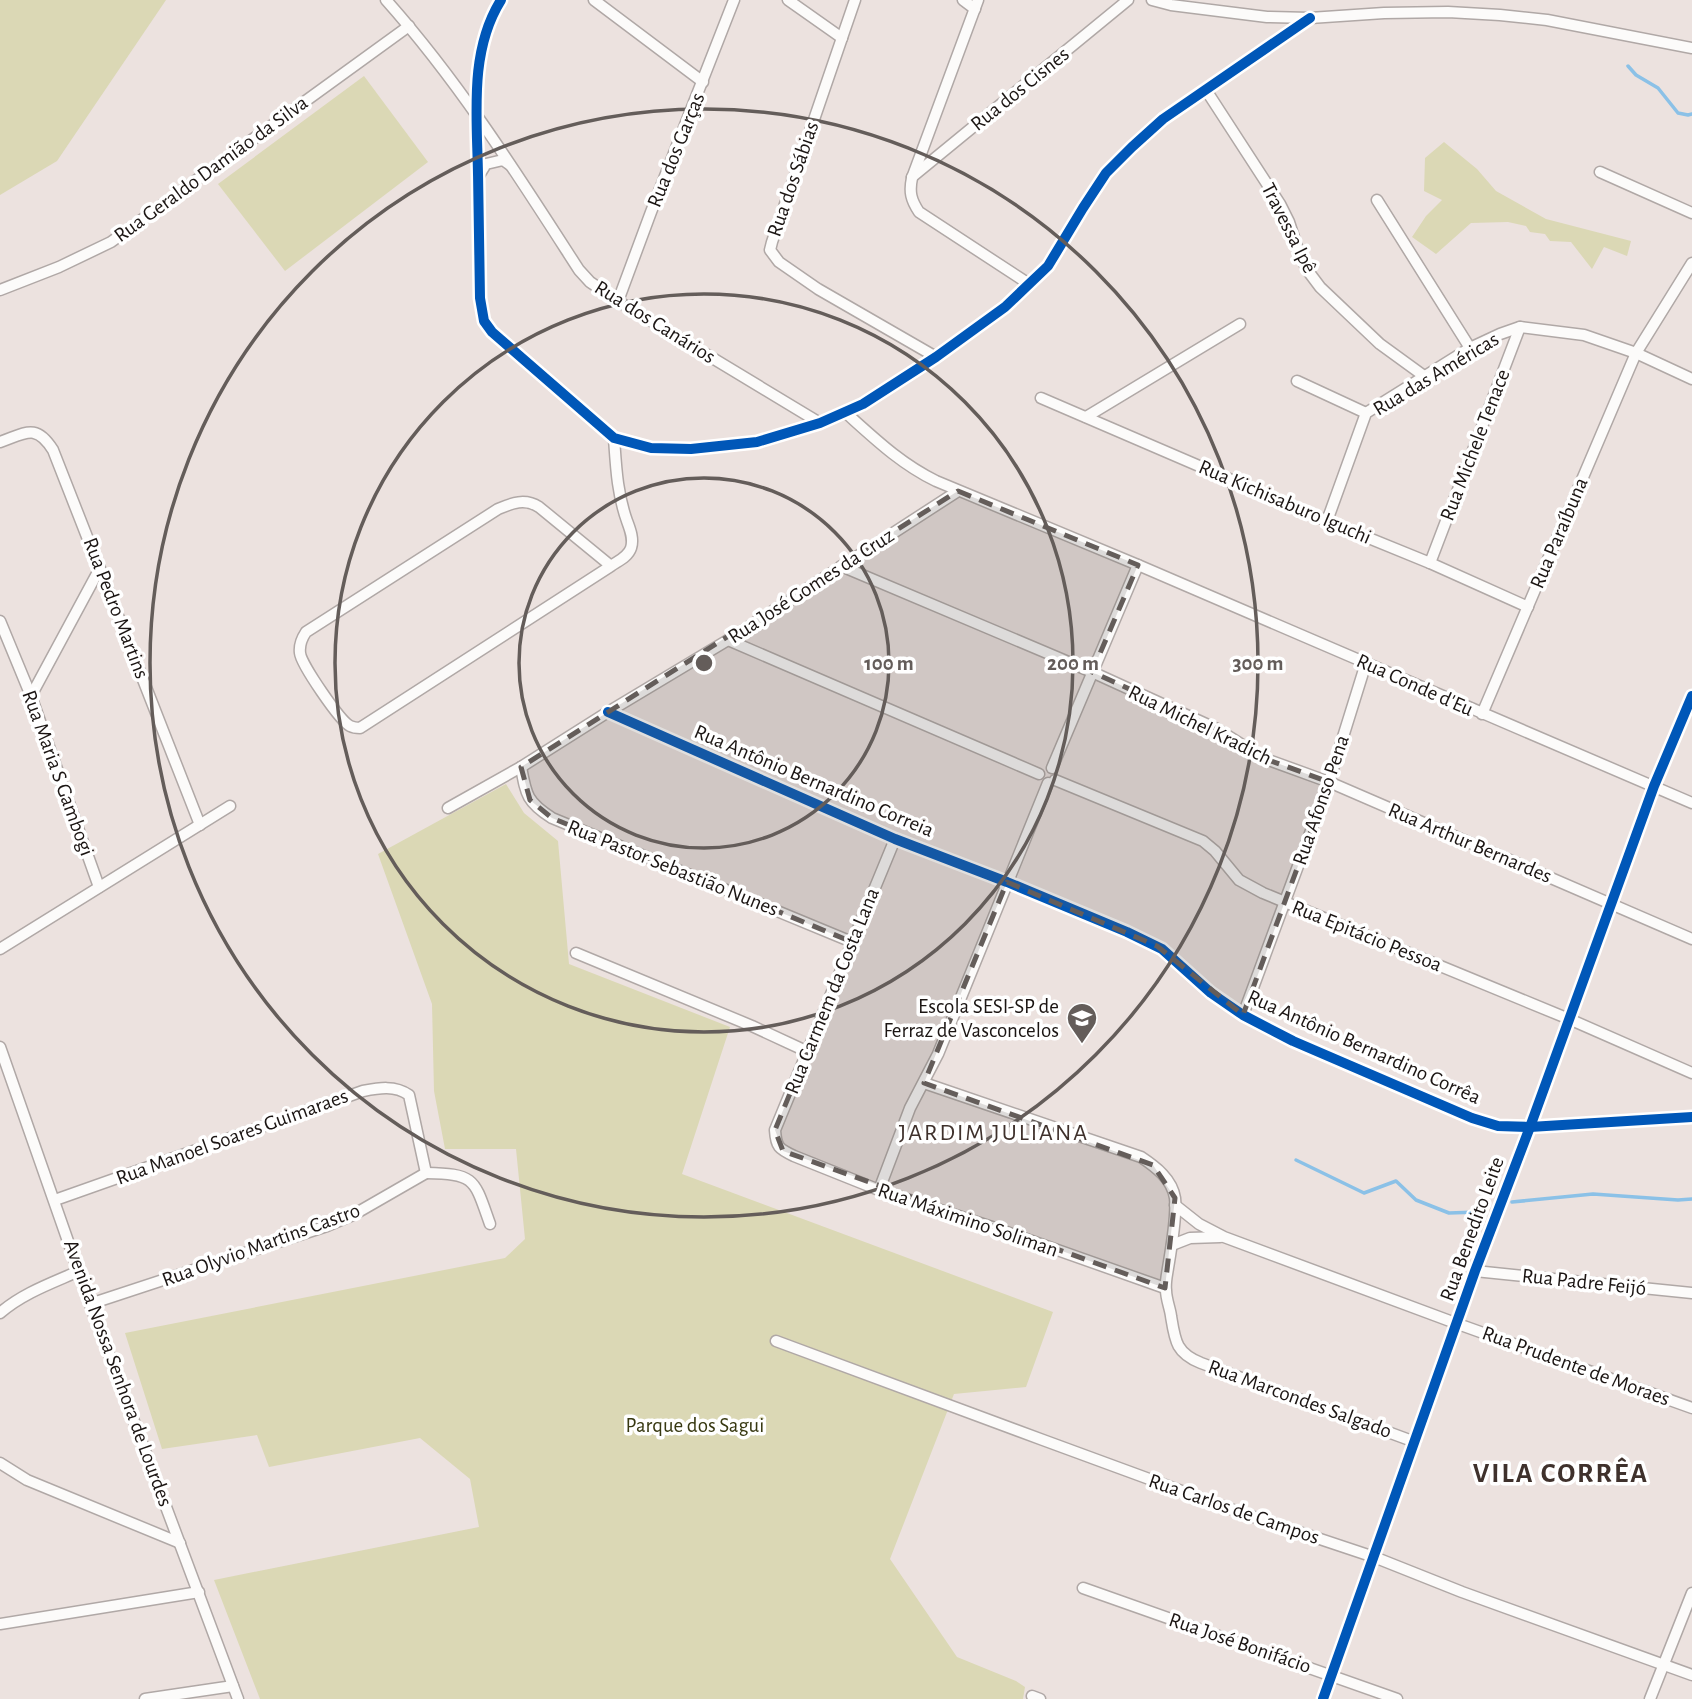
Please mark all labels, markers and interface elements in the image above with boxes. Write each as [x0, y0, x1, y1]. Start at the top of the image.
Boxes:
street label: Rua dos Cisnes [967, 43, 1073, 135]
street label: Rua dos Garças [644, 90, 708, 210]
street label: Rua Geraldo Damião da Silva [110, 92, 312, 246]
street label: Rua dos Sábias [764, 119, 822, 239]
street label: Travessa Ipê [1257, 180, 1321, 276]
street label: Rua dos Canários [591, 276, 719, 368]
street label: Rua das Américas [1369, 328, 1503, 420]
street label: Rua Michele Tenace [1436, 366, 1514, 524]
street label: Rua Kichisaburo Iguchi [1196, 456, 1374, 548]
street label: Rua Paraíbuna [1526, 474, 1592, 591]
street label: Rua José Gomes da Cruz [724, 525, 898, 647]
street label: Rua Pedro Martins [79, 535, 153, 681]
street label: Rua Conde d'Eu [1353, 650, 1477, 720]
centre of rings [692, 651, 716, 675]
text: 100 m [864, 653, 914, 674]
text: 200 m [1047, 653, 1099, 674]
text: 300 m [1232, 653, 1284, 674]
street label: Rua Michel Kradich [1125, 681, 1275, 769]
street label: Rua Maria S Gambogi [18, 687, 98, 859]
street label: Rua Antônio Bernardino Correia [691, 721, 937, 841]
street label: Rua Afonso Pena [1289, 732, 1353, 868]
street label: Rua Arthur Bernardes [1385, 799, 1555, 887]
street label: Rua Pastor Sebastião Nunes [565, 816, 781, 920]
street label: Rua Carmem da Costa Lana [781, 885, 883, 1097]
street label: Rua Epitácio Pessoa [1289, 896, 1445, 976]
street label: Rua Antônio Bernardino Corrêa [1244, 986, 1484, 1108]
place label: Escola SESI-SP de Ferraz de Vasconcelos [884, 996, 1059, 1041]
school or university icon: Escola SESI-SP de Ferraz de Vasconcelos [1065, 1001, 1099, 1045]
street label: Rua Manoel Soares Guimaraes [113, 1085, 351, 1189]
district label: JARDIM JULIANA [899, 1121, 1089, 1145]
street label: Rua Benedito Leite [1436, 1154, 1508, 1304]
street label: Rua Máximino Soliman [875, 1179, 1061, 1261]
street label: Rua Olyvio Martins Castro [159, 1199, 363, 1291]
street label: Avenida Nossa Senhora de Lourdes [60, 1237, 176, 1509]
street label: Rua Padre Feijó [1521, 1265, 1647, 1299]
street label: Rua Prudente de Moraes [1479, 1322, 1673, 1410]
street label: Rua Marcondes Salgado [1205, 1356, 1395, 1442]
park label: Parque dos Sagui [626, 1415, 764, 1436]
district label: VILA CORRÊA [1473, 1457, 1649, 1488]
street label: Rua Carlos de Campos [1146, 1470, 1322, 1548]
street label: Rua José Bonifácio [1166, 1609, 1314, 1677]

